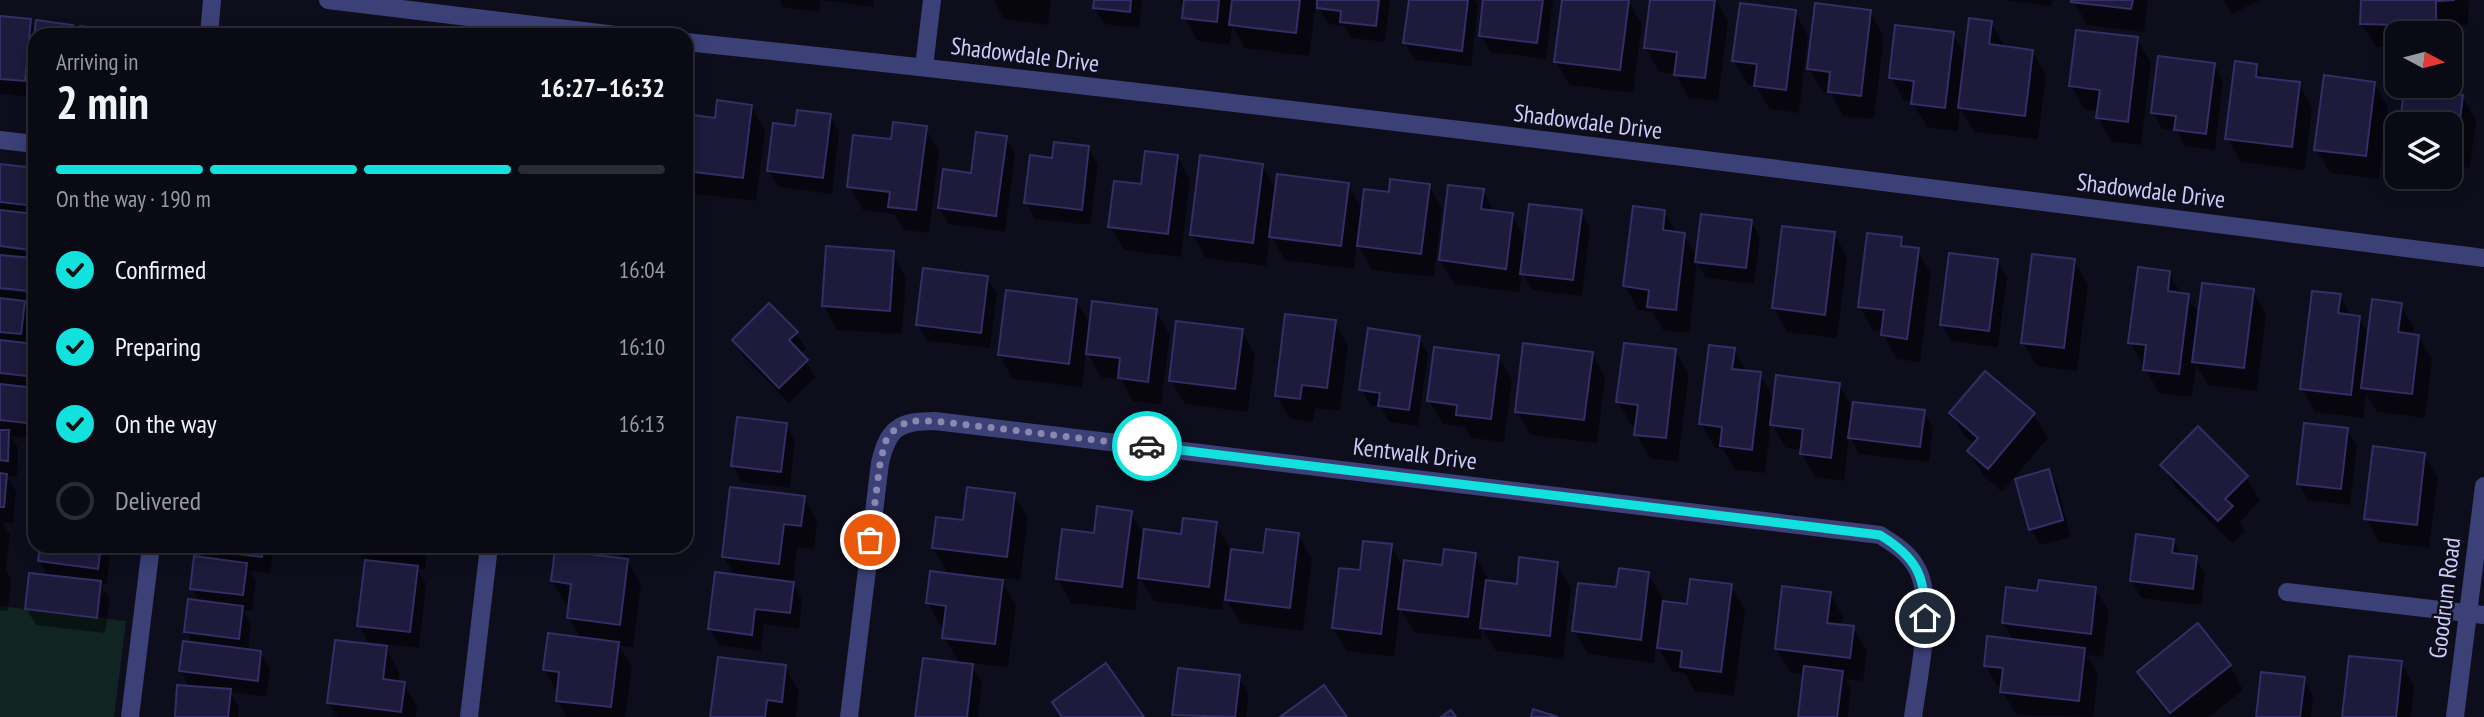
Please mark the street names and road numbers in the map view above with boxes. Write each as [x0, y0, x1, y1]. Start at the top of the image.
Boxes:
street label: Shadowdale Drive [949, 30, 1101, 79]
street label: Shadowdale Drive [1512, 97, 1664, 146]
street label: Shadowdale Drive [2075, 166, 2227, 215]
street label: Kentwalk Drive [1351, 431, 1479, 476]
street label: Goodrum Road [2422, 536, 2467, 660]

